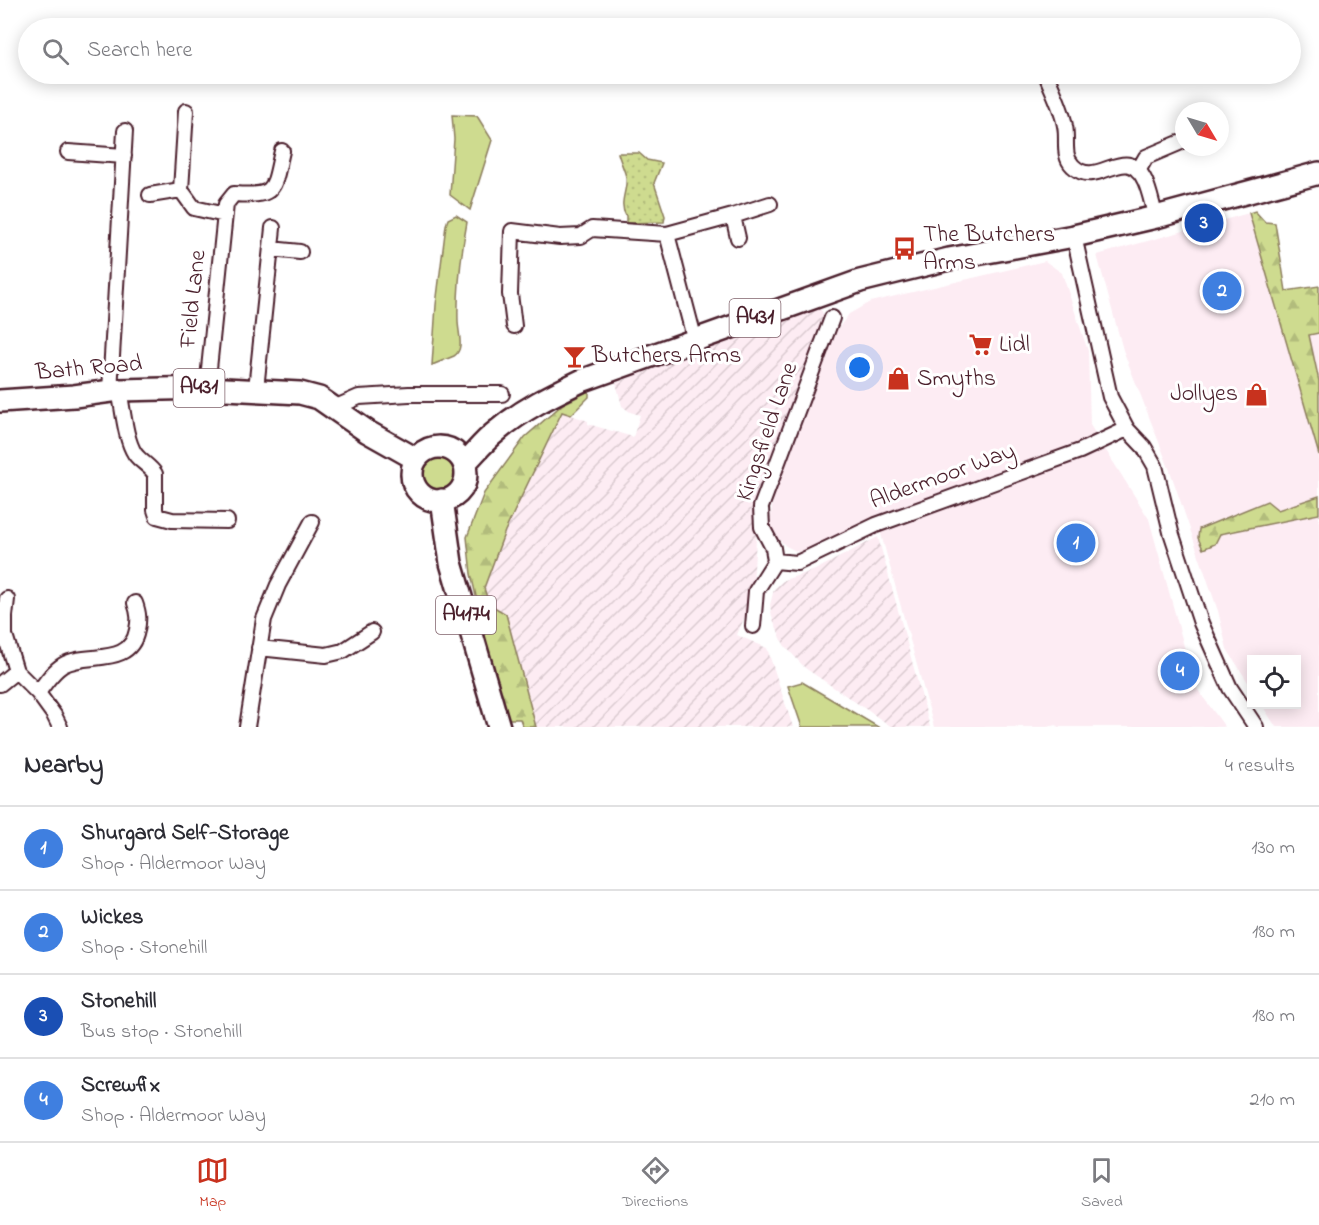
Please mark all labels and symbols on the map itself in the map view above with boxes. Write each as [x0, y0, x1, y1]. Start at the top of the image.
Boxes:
north arrow [1175, 102, 1229, 156]
pin: 3 [1184, 200, 1224, 246]
place label: The Butchers Arms [923, 218, 1055, 281]
bus stop icon: The Butchers Arms [892, 236, 918, 262]
street label: Field Lane [171, 248, 217, 351]
pin: 2 [1202, 268, 1242, 314]
road number: A431 [730, 299, 780, 337]
place label: Lidl [999, 328, 1030, 363]
supermarket icon: Lidl [968, 332, 994, 358]
place label: Butchers Arms [591, 339, 741, 374]
bar icon: Butchers Arms [561, 343, 587, 369]
street label: Bath Road [33, 347, 144, 391]
your location [845, 353, 874, 382]
street label: Kingsfield Lane [728, 358, 808, 506]
place label: Smyths [917, 362, 996, 398]
shop icon: Smyths [886, 366, 912, 392]
road number: A431 [174, 369, 224, 407]
place label: Jollyes [1170, 377, 1238, 413]
shop icon: Jollyes [1243, 381, 1269, 407]
street label: Aldermoor Way [865, 434, 1021, 520]
pin: 1 [1056, 520, 1096, 566]
road number: A4174 [436, 596, 496, 634]
pin: 4 [1160, 648, 1200, 694]

